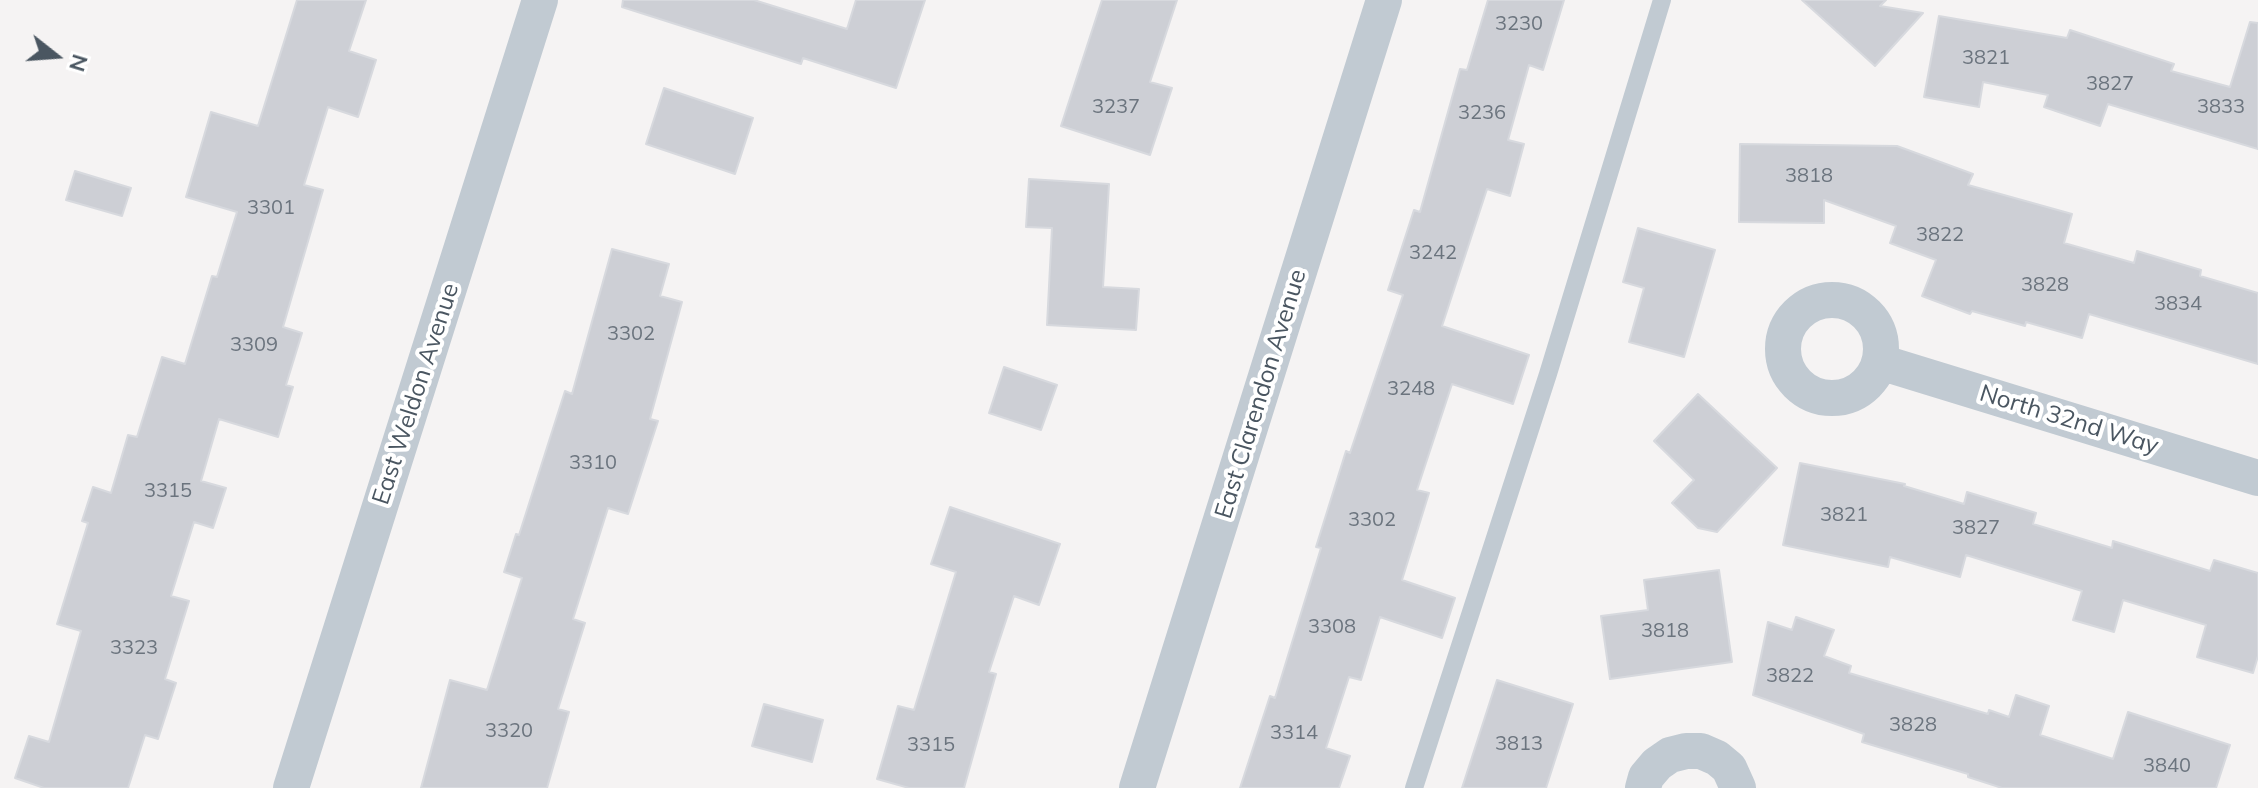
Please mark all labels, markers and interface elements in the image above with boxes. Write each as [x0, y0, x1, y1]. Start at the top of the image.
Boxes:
house number: 3230 [1495, 12, 1543, 36]
north arrow [16, 16, 96, 96]
house number: 3821 [1962, 46, 2010, 70]
text: N [63, 51, 95, 75]
house number: 3827 [2086, 72, 2134, 96]
house number: 3237 [1092, 95, 1140, 119]
house number: 3833 [2197, 95, 2245, 119]
house number: 3236 [1458, 101, 1506, 125]
house number: 3818 [1785, 164, 1833, 188]
house number: 3301 [247, 196, 295, 220]
house number: 3822 [1916, 223, 1964, 247]
house number: 3242 [1409, 241, 1457, 265]
street label: East Clarendon Avenue [1209, 266, 1313, 522]
house number: 3828 [2021, 273, 2069, 297]
street label: East Weldon Avenue [367, 280, 465, 508]
house number: 3834 [2154, 292, 2202, 316]
house number: 3302 [607, 322, 655, 346]
house number: 3309 [230, 333, 278, 357]
house number: 3248 [1387, 377, 1435, 401]
street label: North 32nd Way [1976, 379, 2162, 461]
house number: 3310 [569, 451, 617, 475]
house number: 3315 [144, 479, 192, 503]
house number: 3821 [1820, 503, 1868, 527]
house number: 3302 [1348, 508, 1396, 532]
house number: 3827 [1952, 516, 2000, 540]
house number: 3308 [1308, 615, 1356, 639]
house number: 3818 [1641, 619, 1689, 643]
house number: 3323 [110, 636, 158, 660]
house number: 3822 [1766, 664, 1814, 688]
house number: 3828 [1889, 713, 1937, 737]
house number: 3320 [485, 719, 533, 743]
house number: 3314 [1270, 721, 1318, 745]
house number: 3813 [1495, 732, 1543, 756]
house number: 3315 [907, 733, 955, 757]
house number: 3840 [2143, 754, 2191, 778]

